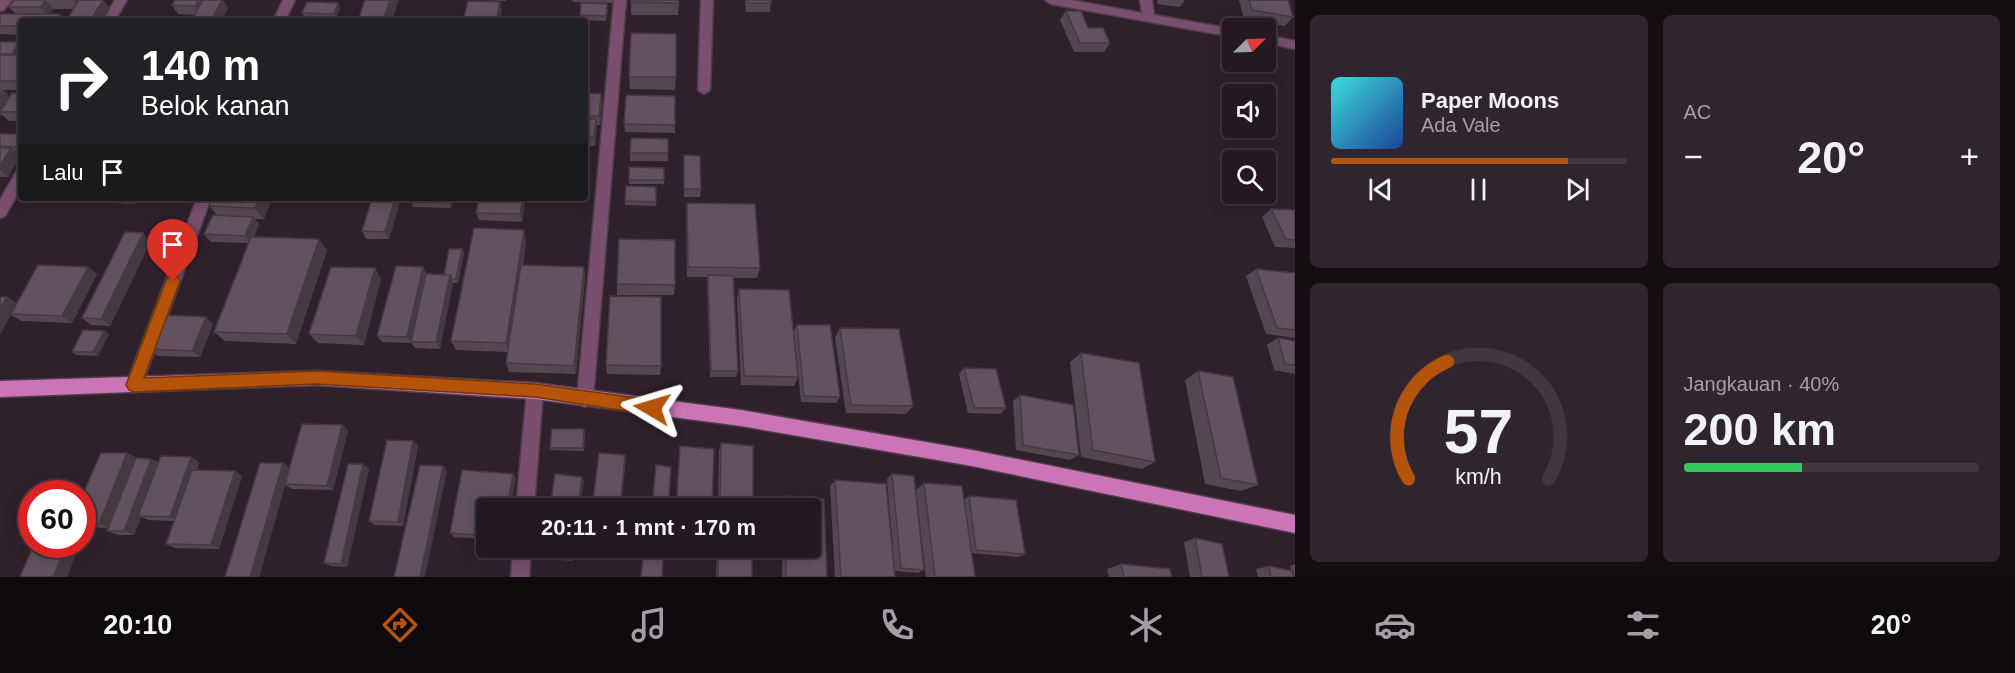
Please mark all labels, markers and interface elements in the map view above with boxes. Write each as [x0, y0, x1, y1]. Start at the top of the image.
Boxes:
north arrow [1222, 18, 1276, 72]
map controls [1222, 18, 1276, 204]
icon: right [42, 42, 120, 120]
text: 140 m [141, 42, 260, 89]
button: sound [1222, 84, 1276, 138]
text: Paper Moons [1421, 88, 1559, 113]
text: Belok kanan [141, 91, 290, 121]
text: AC [1684, 101, 1711, 123]
text: Ada Vale [1421, 114, 1501, 136]
text: 20° [1797, 132, 1865, 183]
text: − [1684, 138, 1703, 175]
text: + [1960, 138, 1979, 175]
button: search [1222, 150, 1276, 204]
icon: arrive [96, 156, 129, 189]
text: Lalu [42, 160, 84, 185]
icon: previous [1364, 173, 1397, 206]
icon: pause [1462, 173, 1495, 206]
icon: next [1561, 173, 1594, 206]
pin [147, 219, 198, 281]
icon: arrive [156, 228, 189, 261]
text: Jangkauan · 40% [1684, 373, 1839, 395]
position arrow [620, 376, 684, 440]
text: 57 [1444, 397, 1513, 466]
text: 200 km [1684, 404, 1836, 455]
text: km/h [1456, 466, 1502, 490]
speed limit sign: 60 [18, 480, 96, 558]
text: 20:11 · 1 mnt · 170 m [541, 515, 756, 540]
icon: directions [379, 604, 421, 646]
icon: music [628, 604, 670, 646]
icon: phone [876, 604, 918, 646]
icon: climate [1125, 604, 1167, 646]
icon: car [1374, 604, 1416, 646]
icon: filters [1622, 604, 1664, 646]
text: 20:10 [103, 610, 172, 640]
text: 20° [1871, 610, 1912, 640]

